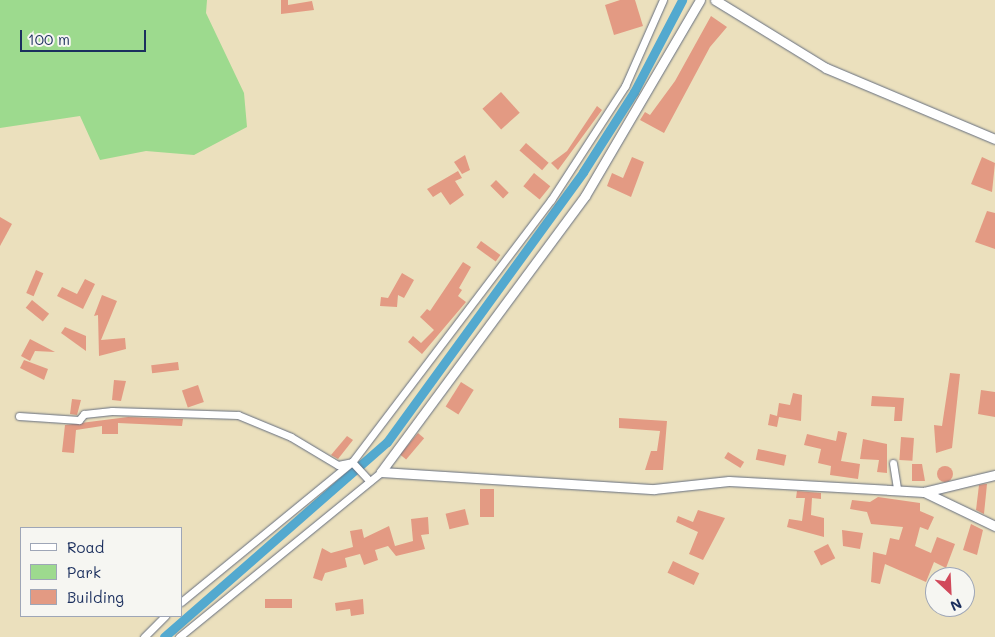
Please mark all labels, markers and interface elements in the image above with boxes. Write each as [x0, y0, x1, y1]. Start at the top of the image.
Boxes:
scale bar [22, 20, 149, 52]
text: 100 m [28, 29, 70, 49]
legend [20, 527, 182, 617]
text: Road [67, 537, 104, 557]
text: Park [67, 562, 101, 582]
north arrow [925, 567, 975, 617]
text: Building [67, 587, 124, 607]
text: N [947, 594, 965, 616]

